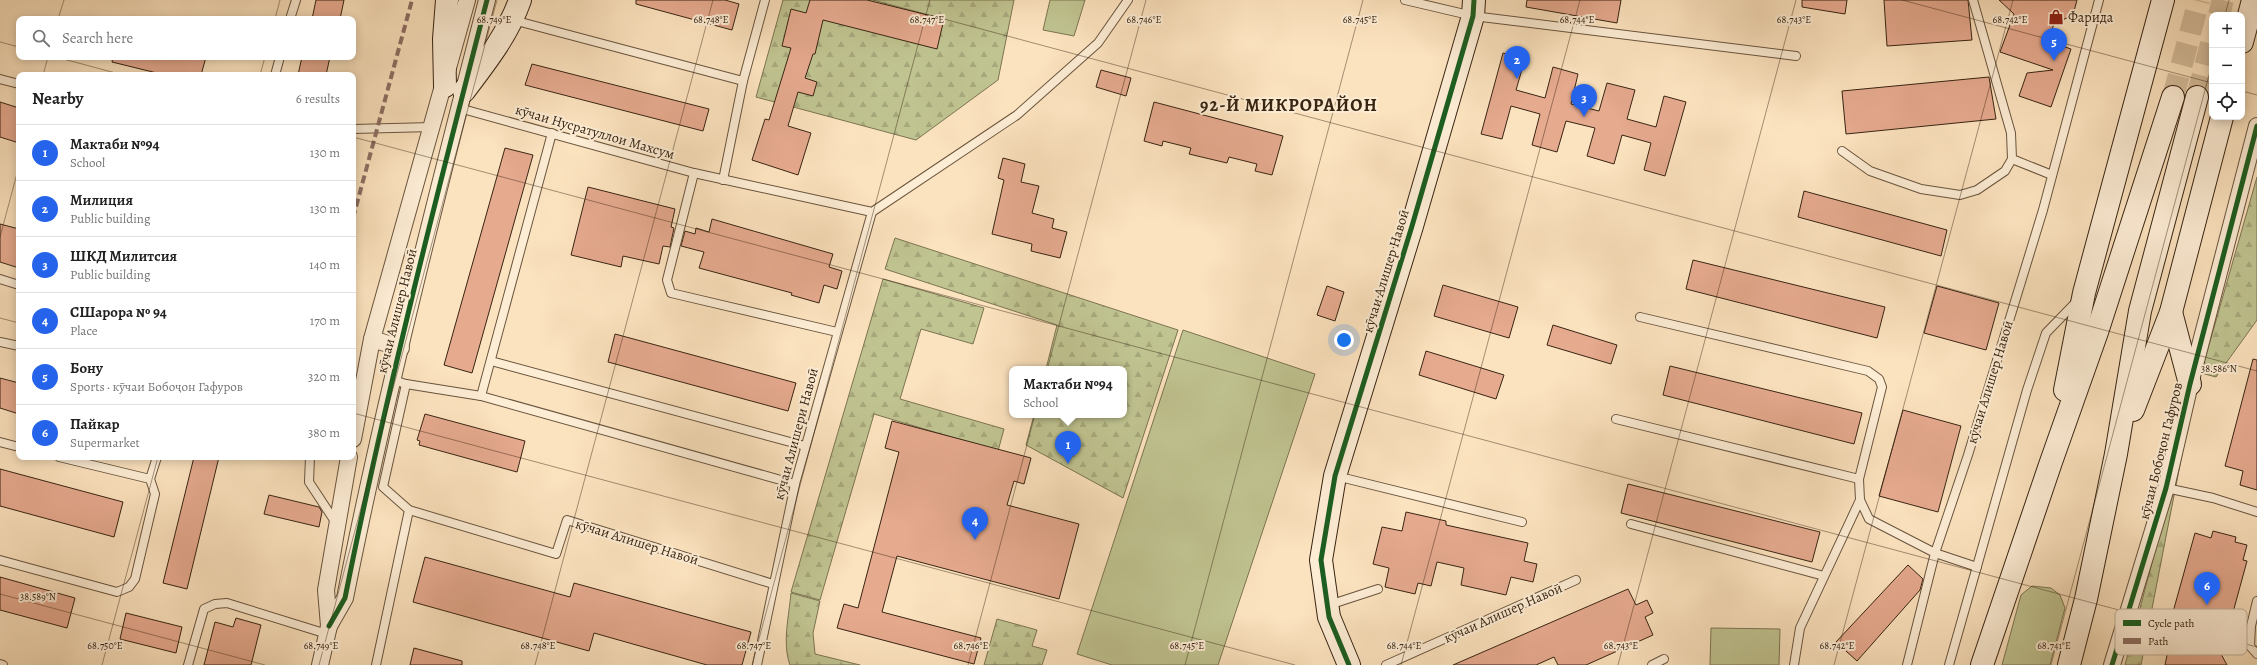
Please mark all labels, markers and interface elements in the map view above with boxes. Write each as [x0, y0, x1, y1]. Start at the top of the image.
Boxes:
shop icon: Фарида [2047, 8, 2065, 26]
place label: Фарида [2068, 8, 2114, 27]
map controls [2209, 12, 2245, 120]
button: + [2209, 12, 2245, 48]
text: 68.749°E [477, 13, 511, 26]
text: 68.748°E [693, 13, 729, 26]
text: 68.747°E [910, 13, 944, 26]
text: 68.746°E [1127, 13, 1161, 26]
text: 68.745°E [1343, 13, 1377, 26]
text: 68.744°E [1560, 13, 1594, 26]
text: 68.743°E [1777, 13, 1811, 26]
text: 68.742°E [1993, 13, 2028, 26]
search box [16, 16, 356, 60]
icon: search [30, 27, 52, 49]
text: Search here [62, 28, 133, 48]
pin: 5 [2041, 28, 2067, 61]
pin: 2 [1504, 46, 1530, 79]
button: − [2209, 48, 2245, 84]
pin: 3 [1571, 84, 1597, 117]
button: locate [2209, 84, 2245, 120]
text: Nearby [32, 87, 83, 110]
text: 6 results [296, 90, 340, 107]
district label: 92-Й МИКРОРАЙОН [1200, 93, 1378, 117]
street label: кӯчаи Нусратуллои Махсум [513, 100, 677, 164]
text: Мактаби №94 [70, 134, 160, 154]
text: 1 [43, 144, 47, 161]
text: 130 m [310, 144, 340, 161]
text: School [70, 154, 105, 171]
text: Милиция [70, 190, 133, 210]
text: 2 [42, 200, 48, 217]
text: 130 m [310, 200, 340, 217]
street label: кӯчаи Алишер Навоӣ [1358, 207, 1414, 335]
text: Public building [70, 210, 150, 227]
text: ШКД Милитсия [70, 246, 177, 266]
street label: кӯчаи Алишер Навоӣ [372, 247, 422, 375]
text: 3 [42, 256, 48, 273]
text: 140 m [309, 256, 340, 273]
text: Public building [70, 266, 150, 283]
text: СШарора № 94 [70, 302, 167, 322]
text: 4 [42, 312, 48, 329]
text: 170 m [310, 312, 340, 329]
street label: кӯчаи Алишер Навоӣ [1962, 318, 2018, 446]
text: Place [70, 322, 98, 339]
your location [1334, 330, 1354, 350]
text: Бону [70, 358, 103, 378]
text: 38.586°N [2201, 362, 2237, 375]
street label: кӯчаи Алишери Навоӣ [769, 366, 823, 502]
popup [1009, 366, 1127, 418]
text: 5 [42, 368, 48, 385]
text: 320 m [308, 368, 340, 385]
text: Мактаби №94 [1023, 374, 1113, 394]
text: Sports · кӯчаи Бобоҷон Гафуров [70, 378, 243, 395]
street label: кӯчаи Бобоҷон Гафуров [2135, 380, 2187, 522]
text: School [1023, 394, 1058, 411]
text: Пайкар [70, 414, 120, 434]
text: 6 [42, 424, 48, 441]
text: 380 m [308, 424, 340, 441]
pin: 1 [1055, 431, 1081, 464]
text: Supermarket [70, 434, 140, 451]
pin: 4 [962, 507, 988, 540]
street label: кӯчаи Алишер Навоӣ [573, 514, 701, 570]
pin: 6 [2194, 572, 2220, 605]
street label: кӯчаи Алишер Навоӣ [1441, 578, 1565, 648]
text: 38.589°N [20, 590, 56, 603]
legend [2115, 609, 2247, 655]
text: Cycle path [2148, 616, 2195, 631]
text: Path [2148, 634, 2169, 649]
text: 68.750°E [87, 639, 123, 652]
text: 68.749°E [304, 639, 338, 652]
text: 68.748°E [520, 639, 556, 652]
text: 68.747°E [737, 639, 771, 652]
text: 68.746°E [954, 639, 988, 652]
text: 68.745°E [1170, 639, 1204, 652]
text: 68.744°E [1387, 639, 1421, 652]
text: 68.743°E [1604, 639, 1638, 652]
text: 68.742°E [1820, 639, 1855, 652]
text: 68.741°E [2037, 639, 2071, 652]

